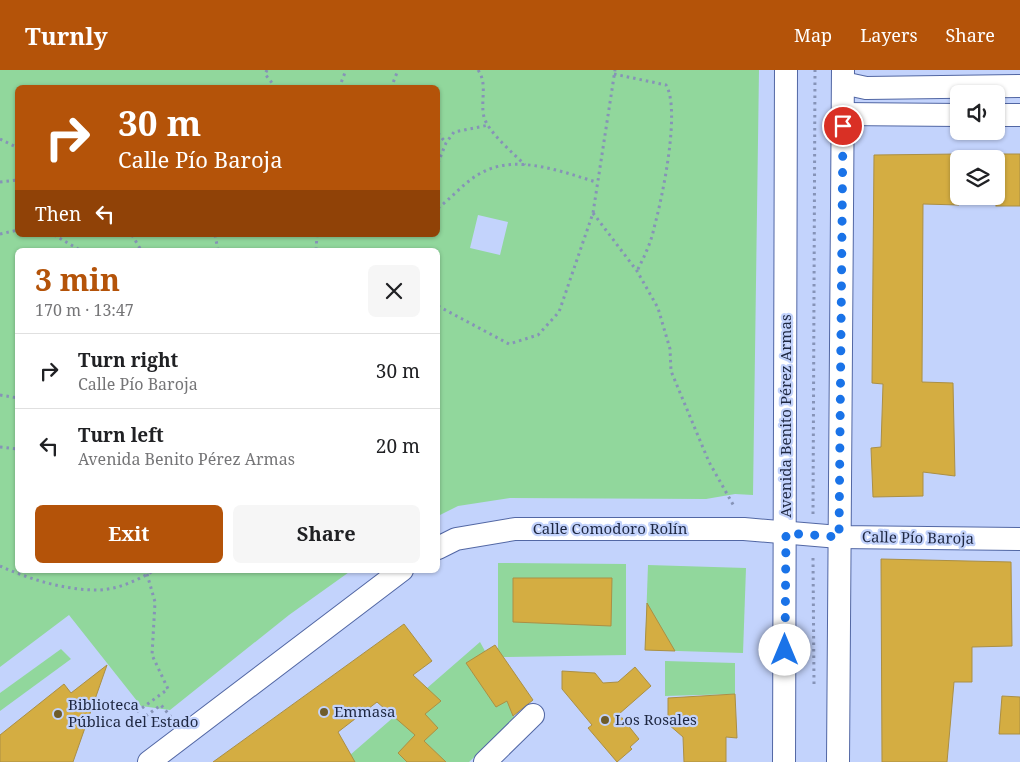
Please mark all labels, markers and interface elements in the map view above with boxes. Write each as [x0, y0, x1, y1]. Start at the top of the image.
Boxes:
text: Turnly [25, 19, 108, 52]
text: Map [794, 23, 832, 47]
text: Layers [860, 23, 918, 47]
text: Share [946, 23, 995, 47]
map controls [950, 85, 1005, 205]
button: sound [950, 85, 1005, 140]
text: 30 m [118, 99, 201, 146]
icon: right [35, 105, 100, 170]
pin [822, 105, 864, 147]
icon: arrive [829, 112, 857, 140]
text: Calle Pío Baroja [118, 144, 283, 174]
button: layers [950, 150, 1005, 205]
icon: left [91, 200, 119, 228]
text: Then [35, 201, 81, 227]
text: 3 min [35, 259, 120, 300]
button: close [368, 265, 420, 317]
text: 170 m · 13:47 [35, 299, 134, 321]
street label: Avenida Benito Pérez Armas [775, 314, 795, 518]
text: Turn right [78, 347, 178, 373]
icon: right [35, 357, 63, 385]
text: 30 m [376, 358, 420, 384]
text: Calle Pío Baroja [78, 373, 198, 395]
text: Turn left [78, 422, 164, 448]
icon: left [35, 432, 63, 460]
text: 20 m [376, 433, 420, 459]
text: Avenida Benito Pérez Armas [78, 448, 295, 470]
button: Exit [35, 505, 223, 563]
button: Share [233, 505, 420, 563]
street label: Calle Comodoro Rolín [533, 518, 688, 538]
street label: Calle Pío Baroja [862, 526, 974, 548]
position arrow [758, 623, 810, 675]
place label: Biblioteca Pública del Estado [68, 694, 198, 731]
place label: Emmasa [334, 701, 395, 721]
marker: Emmasa [318, 706, 330, 718]
marker: Biblioteca Pública del Estado [52, 708, 64, 720]
place label: Los Rosales [615, 709, 697, 729]
marker: Los Rosales [599, 714, 611, 726]

